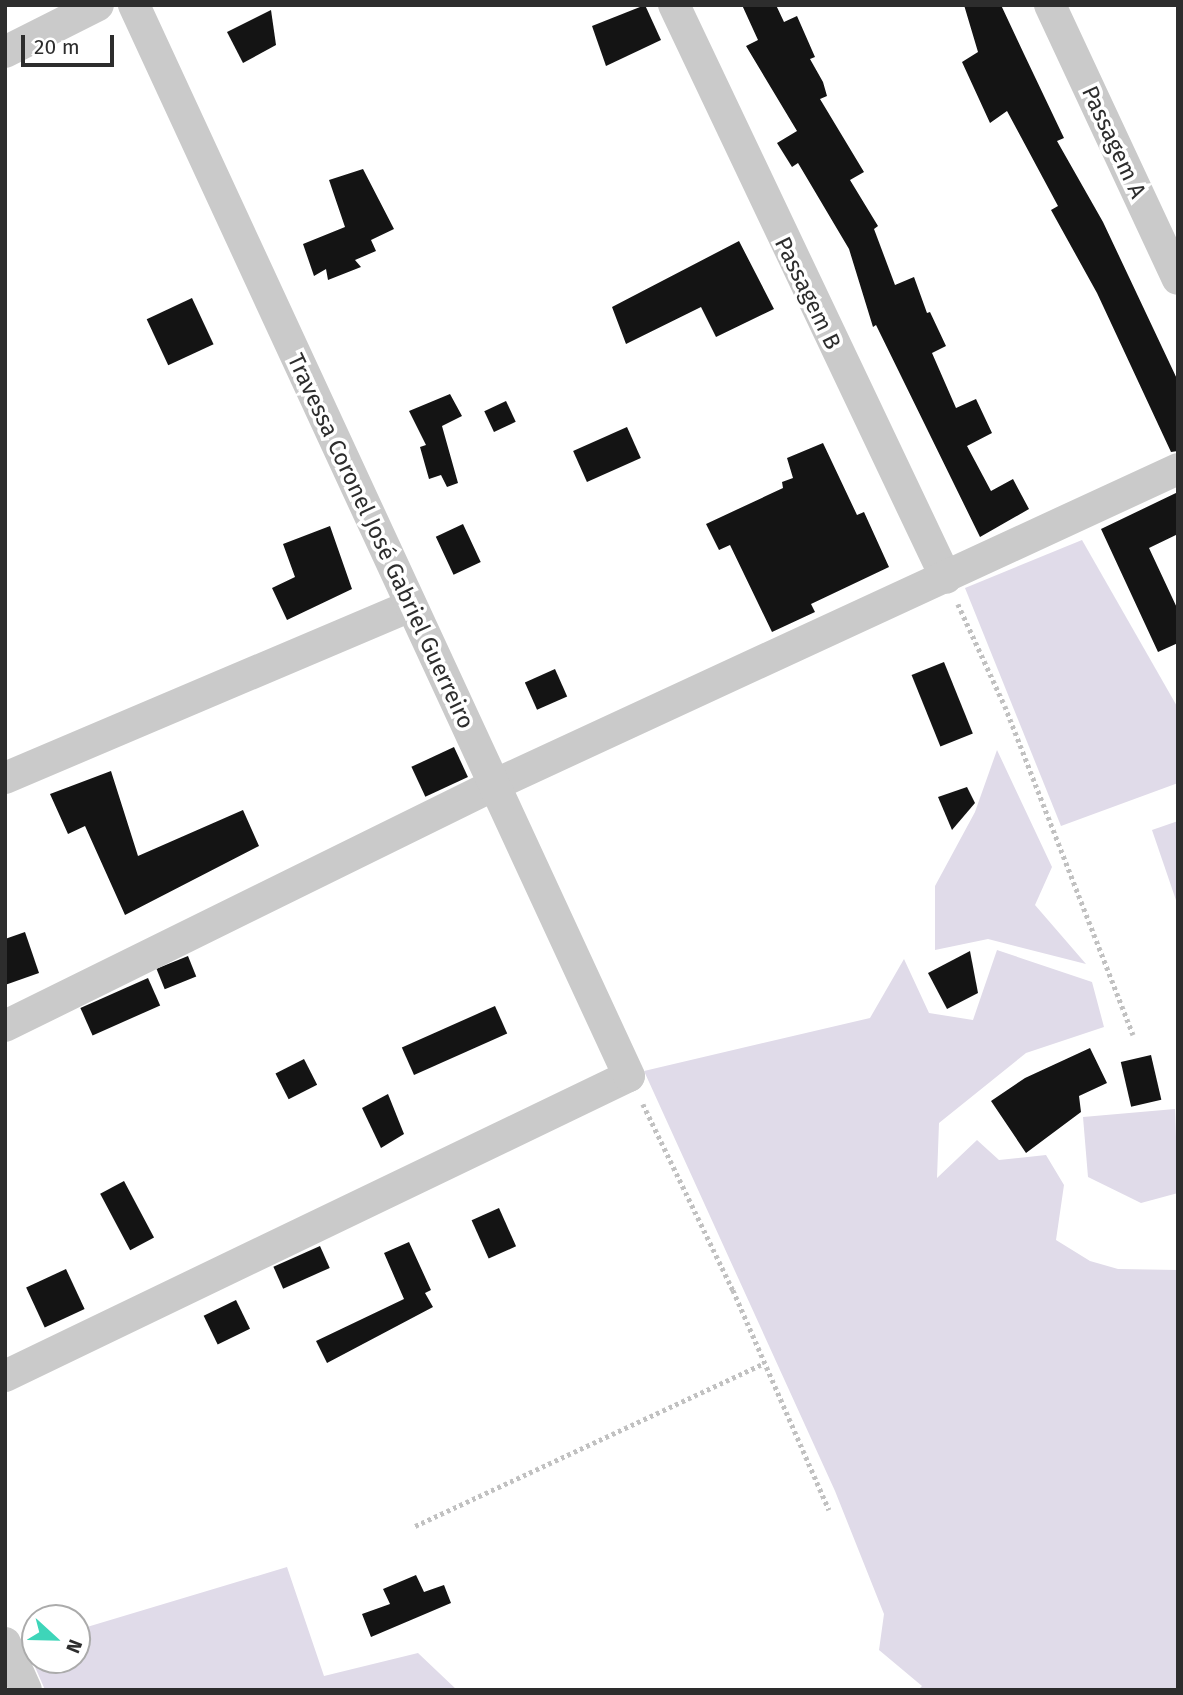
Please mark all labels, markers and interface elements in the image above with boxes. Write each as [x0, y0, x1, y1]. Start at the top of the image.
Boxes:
scale bar [24, 21, 117, 65]
text: 20 m [34, 34, 80, 60]
street label: Passagem A [1076, 81, 1152, 203]
street label: Passagem B [769, 232, 847, 354]
street label: Travessa Coronel José Gabriel Guerreiro [282, 349, 480, 733]
north arrow [21, 1604, 91, 1674]
text: N [61, 1636, 87, 1656]

